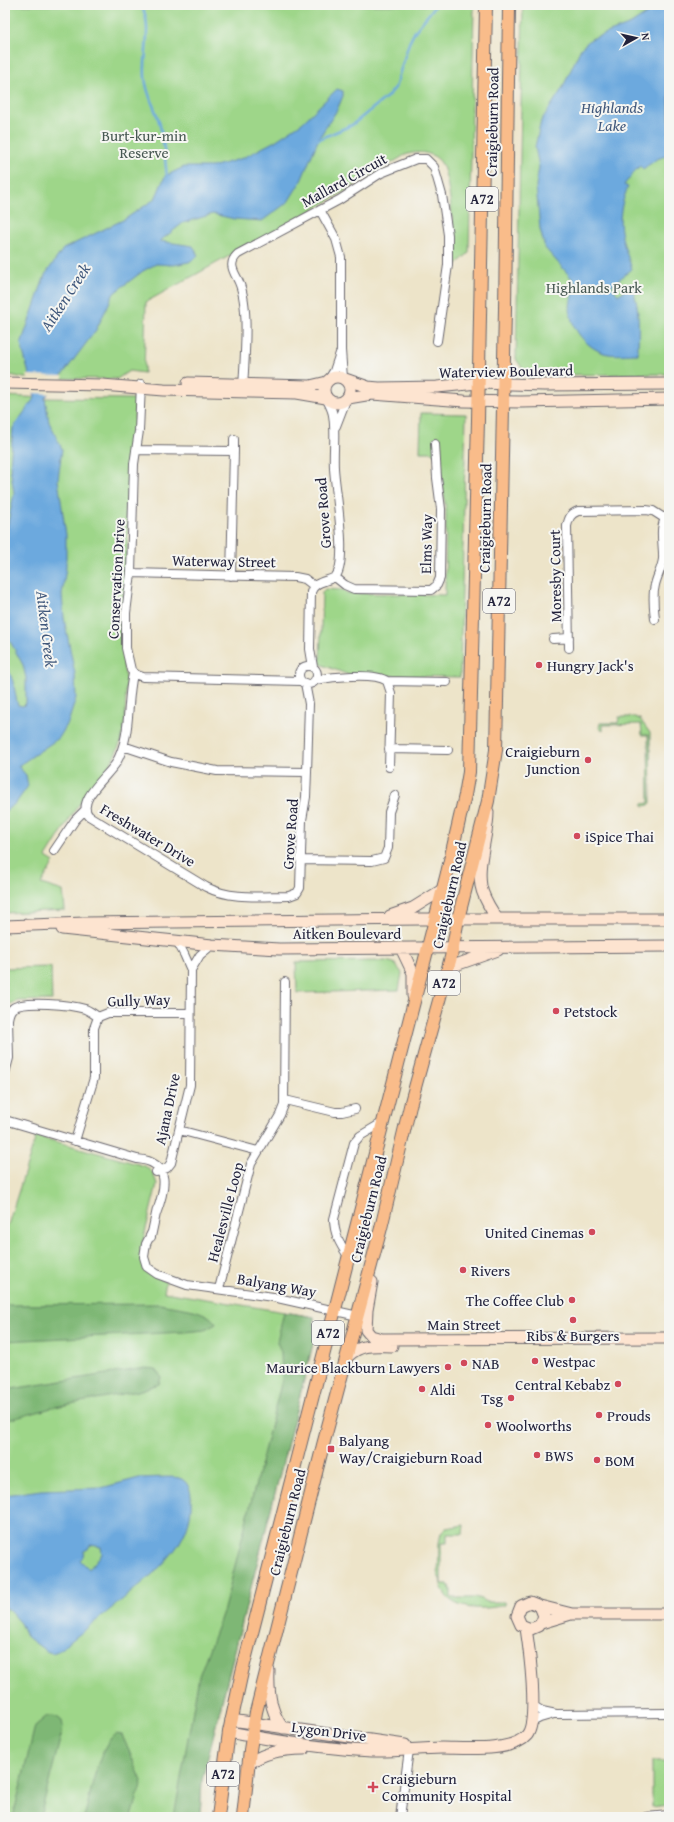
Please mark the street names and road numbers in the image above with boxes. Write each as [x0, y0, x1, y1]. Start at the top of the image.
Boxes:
street label: Craigieburn Road [481, 67, 503, 177]
street label: Mallard Circuit [297, 147, 391, 212]
road number: A72 [466, 187, 498, 211]
street label: Waterview Boulevard [439, 359, 573, 383]
street label: Craigieburn Road [474, 463, 496, 573]
street label: Grove Road [310, 477, 336, 549]
street label: Elms Way [415, 513, 437, 574]
street label: Conservation Drive [102, 518, 130, 640]
street label: Moresby Court [544, 529, 566, 623]
street label: Waterway Street [172, 550, 277, 572]
road number: A72 [483, 589, 515, 613]
street label: Freshwater Drive [96, 798, 200, 872]
street label: Grove Road [277, 798, 303, 870]
street label: Craigieburn Road [426, 839, 472, 951]
street label: Aitken Boulevard [293, 923, 401, 944]
road number: A72 [428, 971, 460, 995]
street label: Gully Way [107, 988, 171, 1012]
street label: Ajana Drive [149, 1071, 185, 1147]
street label: Craigieburn Road [345, 1153, 391, 1265]
street label: Healesville Loop [202, 1160, 248, 1264]
street label: Balyang Way [236, 1268, 319, 1302]
street label: Main Street [427, 1314, 501, 1335]
road number: A72 [312, 1321, 344, 1345]
street label: Craigieburn Road [264, 1466, 310, 1578]
street label: Lygon Drive [290, 1716, 368, 1746]
road number: A72 [207, 1762, 239, 1786]

